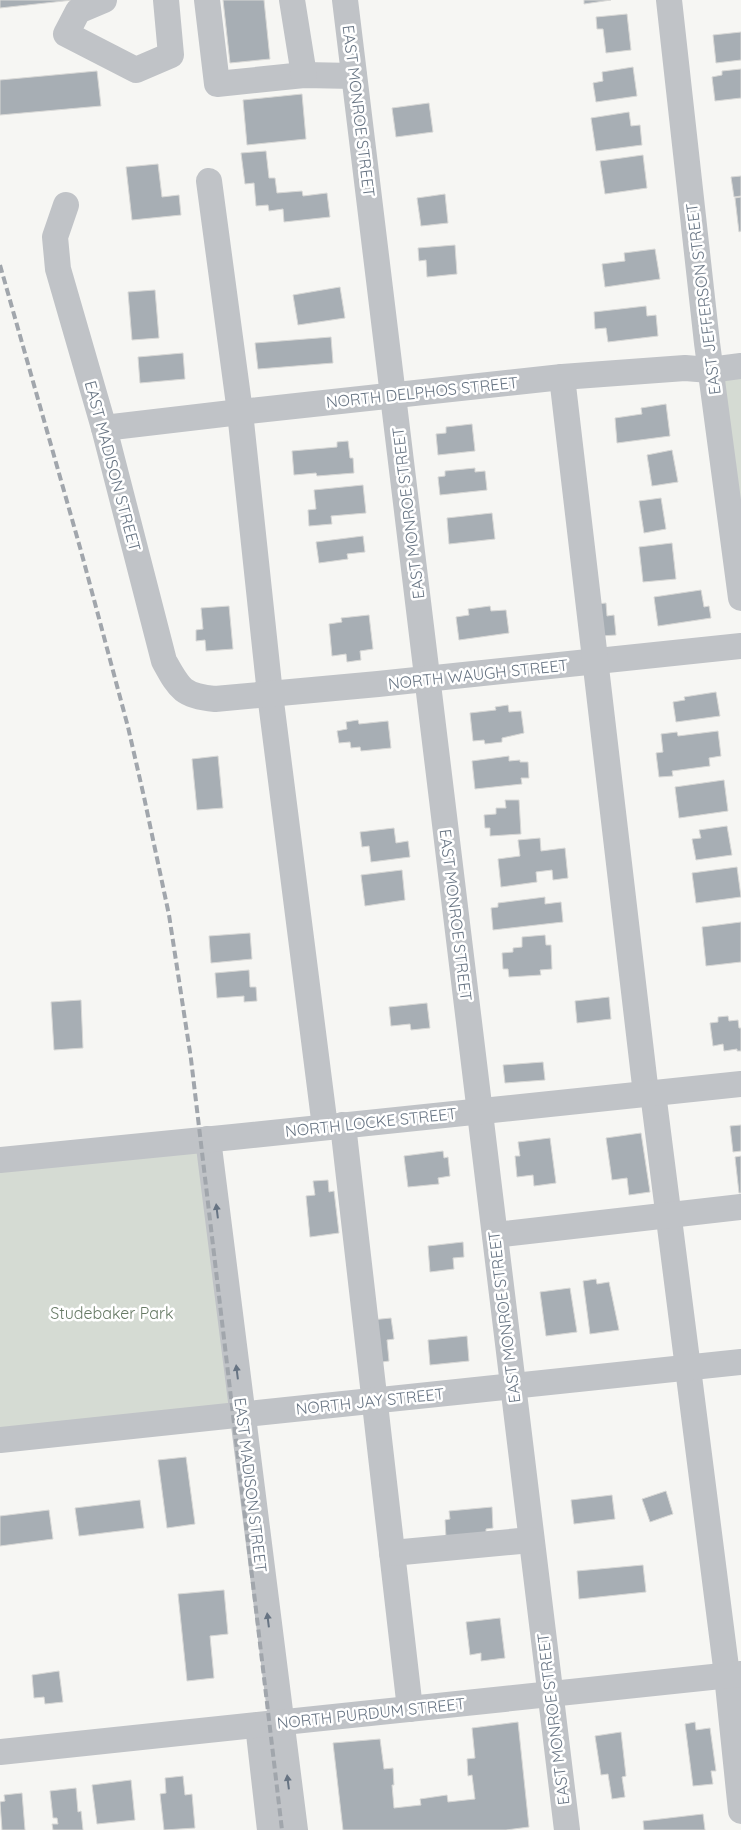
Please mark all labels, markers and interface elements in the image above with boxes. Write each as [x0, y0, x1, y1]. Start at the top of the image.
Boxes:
street label: EAST MONROE STREET [339, 24, 380, 198]
street label: EAST JEFFERSON STREET [681, 202, 725, 396]
street label: NORTH DELPHOS STREET [325, 372, 519, 412]
street label: EAST MADISON STREET [81, 378, 146, 554]
street label: EAST MONROE STREET [387, 426, 428, 600]
street label: NORTH WAUGH STREET [387, 655, 569, 693]
street label: EAST MONROE STREET [436, 828, 477, 1002]
street label: NORTH LOCKE STREET [284, 1103, 458, 1141]
one-way arrow [213, 1203, 221, 1219]
street label: EAST MONROE STREET [483, 1230, 524, 1404]
park label: Studebaker Park [50, 1303, 174, 1323]
one-way arrow [233, 1364, 241, 1380]
street label: NORTH JAY STREET [295, 1383, 445, 1419]
street label: EAST MADISON STREET [230, 1396, 272, 1574]
one-way arrow [264, 1612, 272, 1628]
street label: EAST MONROE STREET [532, 1632, 573, 1806]
street label: NORTH PURDUM STREET [276, 1693, 467, 1733]
one-way arrow [284, 1773, 292, 1789]

